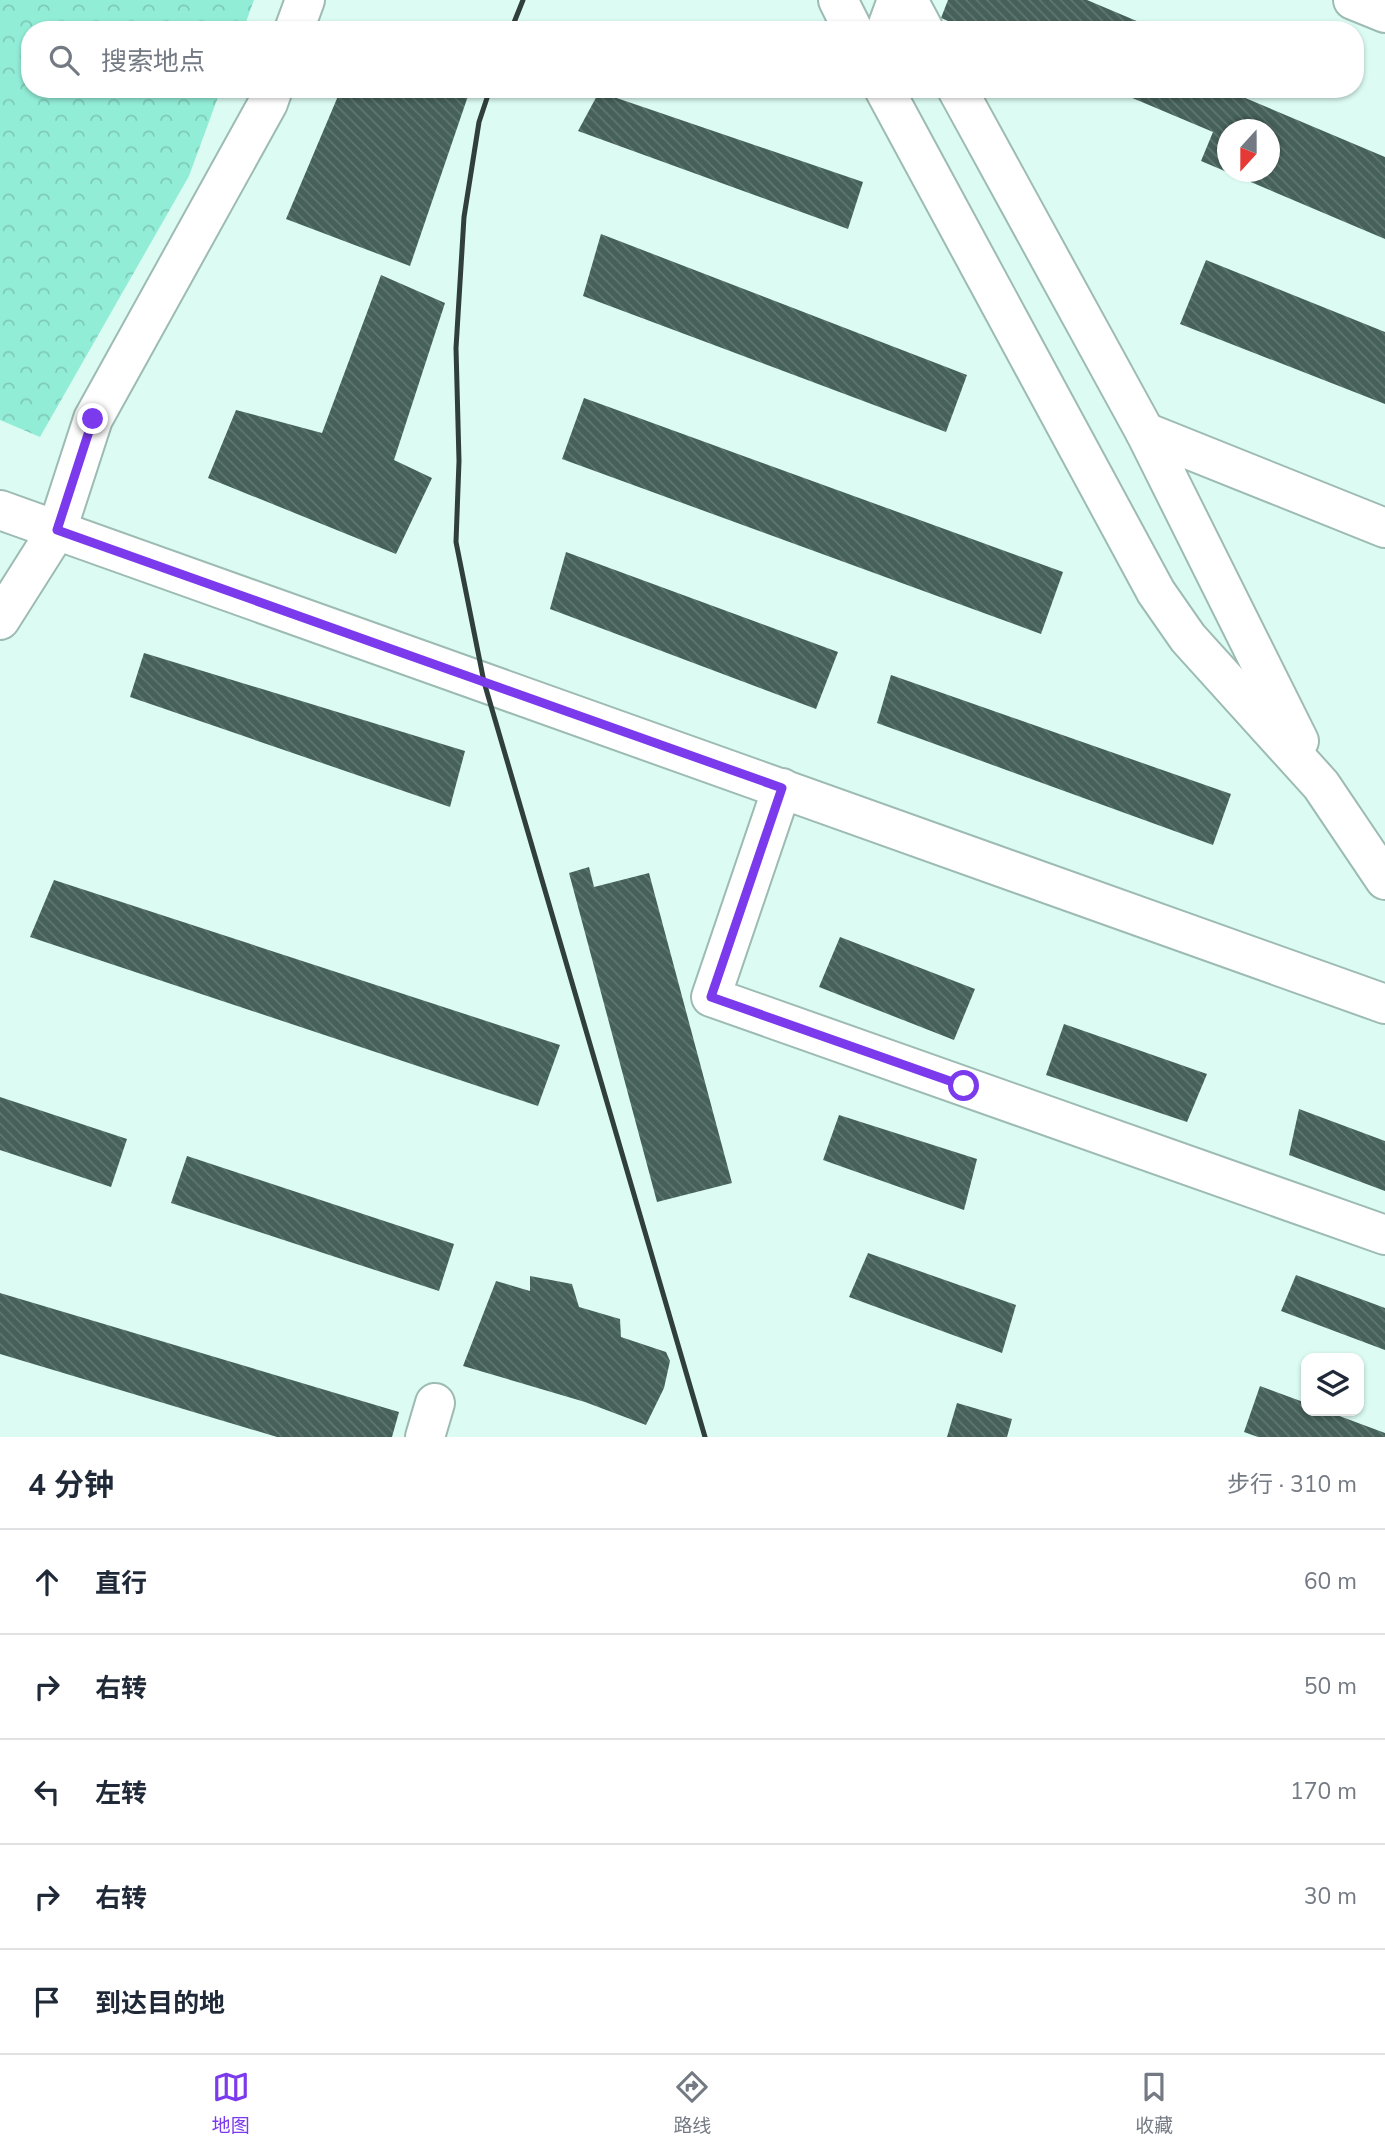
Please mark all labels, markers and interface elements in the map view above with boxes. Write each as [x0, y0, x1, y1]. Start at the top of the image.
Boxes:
search box [21, 21, 1364, 98]
icon: search [45, 41, 83, 79]
text: 搜索地点 [101, 44, 205, 79]
north arrow [1217, 119, 1280, 182]
route end [77, 403, 108, 434]
route start [948, 1070, 979, 1101]
map controls [1301, 1353, 1364, 1416]
button: layers [1301, 1353, 1364, 1416]
text: 4 分钟 [28, 1465, 114, 1506]
text: 步行 · 310 m [1227, 1469, 1357, 1500]
icon: ahead [28, 1563, 66, 1601]
text: 直行 [95, 1566, 147, 1601]
text: 60 m [1304, 1566, 1357, 1597]
icon: right [28, 1668, 66, 1706]
text: 右转 [95, 1671, 147, 1706]
text: 50 m [1304, 1671, 1357, 1702]
icon: left [28, 1773, 66, 1811]
text: 左转 [95, 1776, 147, 1811]
text: 170 m [1290, 1776, 1357, 1807]
icon: right [28, 1878, 66, 1916]
text: 右转 [95, 1881, 147, 1916]
text: 30 m [1304, 1881, 1357, 1912]
icon: arrive [28, 1983, 66, 2021]
text: 到达目的地 [95, 1986, 225, 2021]
tab: 地图 [212, 2068, 250, 2139]
tab: 路线 [673, 2068, 711, 2139]
tab: 收藏 [1135, 2068, 1173, 2139]

